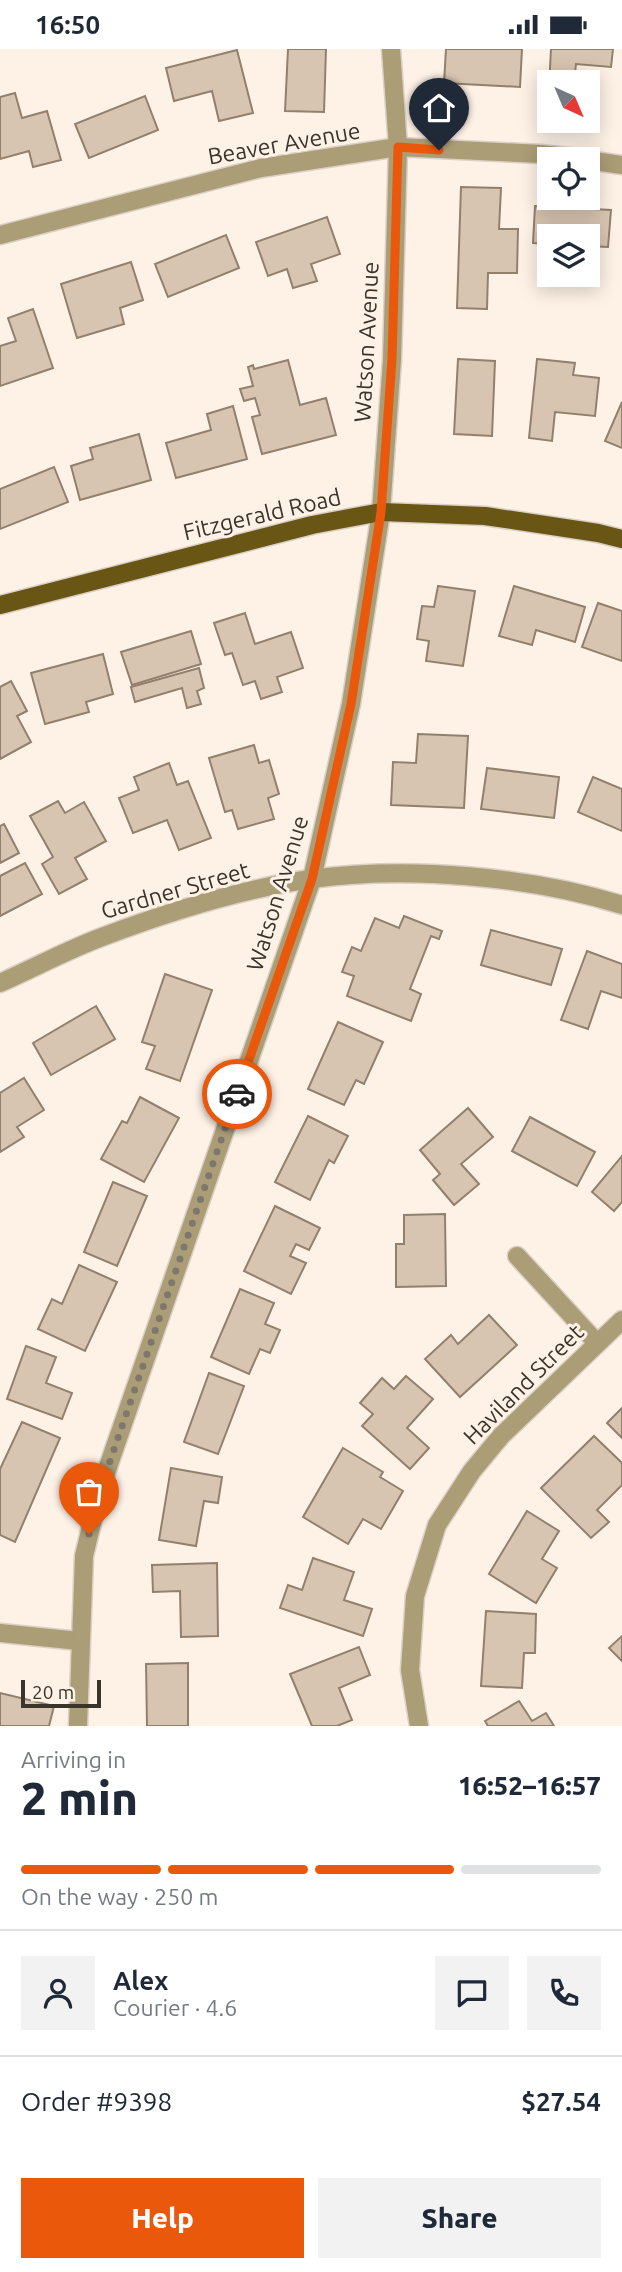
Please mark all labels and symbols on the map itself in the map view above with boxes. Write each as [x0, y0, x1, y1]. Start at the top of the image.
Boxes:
north arrow [537, 70, 600, 133]
pin [409, 78, 469, 150]
street label: Beaver Avenue [206, 117, 362, 169]
street label: Watson Avenue [349, 261, 383, 423]
street label: Fitzgerald Road [181, 484, 343, 544]
street label: Watson Avenue [242, 812, 312, 974]
street label: Gardner Street [98, 857, 252, 923]
courier [202, 1059, 272, 1129]
street label: Haviland Street [458, 1319, 588, 1449]
pin [59, 1462, 119, 1534]
scale bar [21, 1677, 102, 1709]

